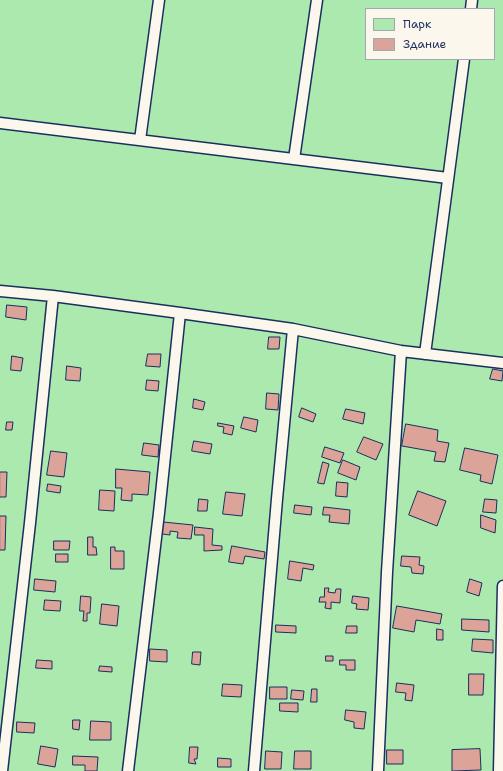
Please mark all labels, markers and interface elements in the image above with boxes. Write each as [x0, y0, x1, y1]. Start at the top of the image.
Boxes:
legend [365, 8, 495, 60]
text: Парк [403, 16, 431, 32]
text: Здание [403, 36, 446, 52]

